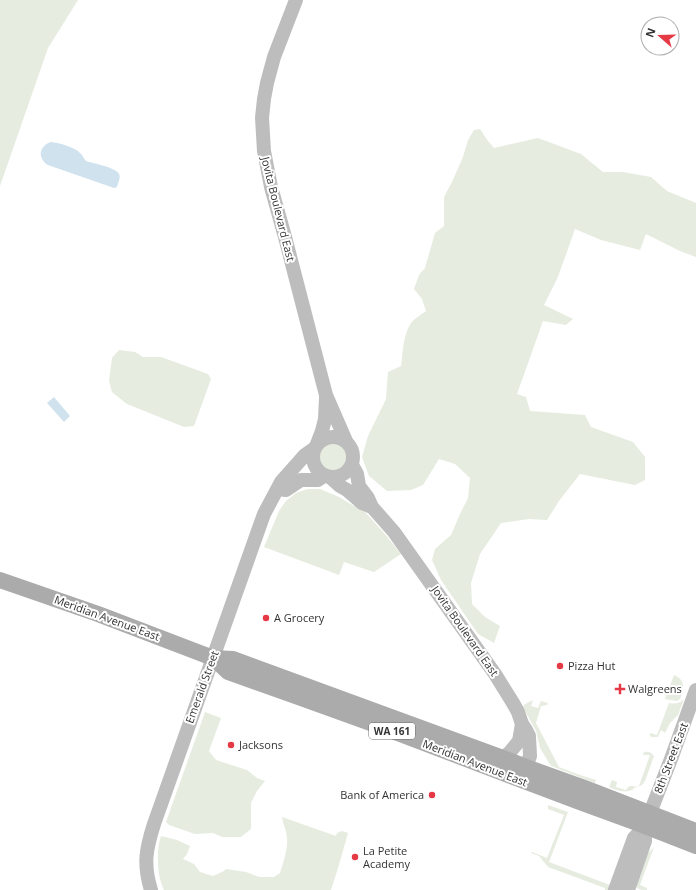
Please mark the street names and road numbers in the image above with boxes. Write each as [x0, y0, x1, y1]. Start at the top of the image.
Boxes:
street label: Jovita Boulevard East [258, 154, 299, 263]
street label: Jovita Boulevard East [428, 582, 502, 679]
street label: Meridian Avenue East [52, 591, 162, 644]
street label: Emerald Street [181, 648, 222, 725]
street label: 8th Street East [650, 720, 691, 795]
road number: WA 161 [369, 723, 415, 739]
street label: Meridian Avenue East [421, 736, 530, 789]

